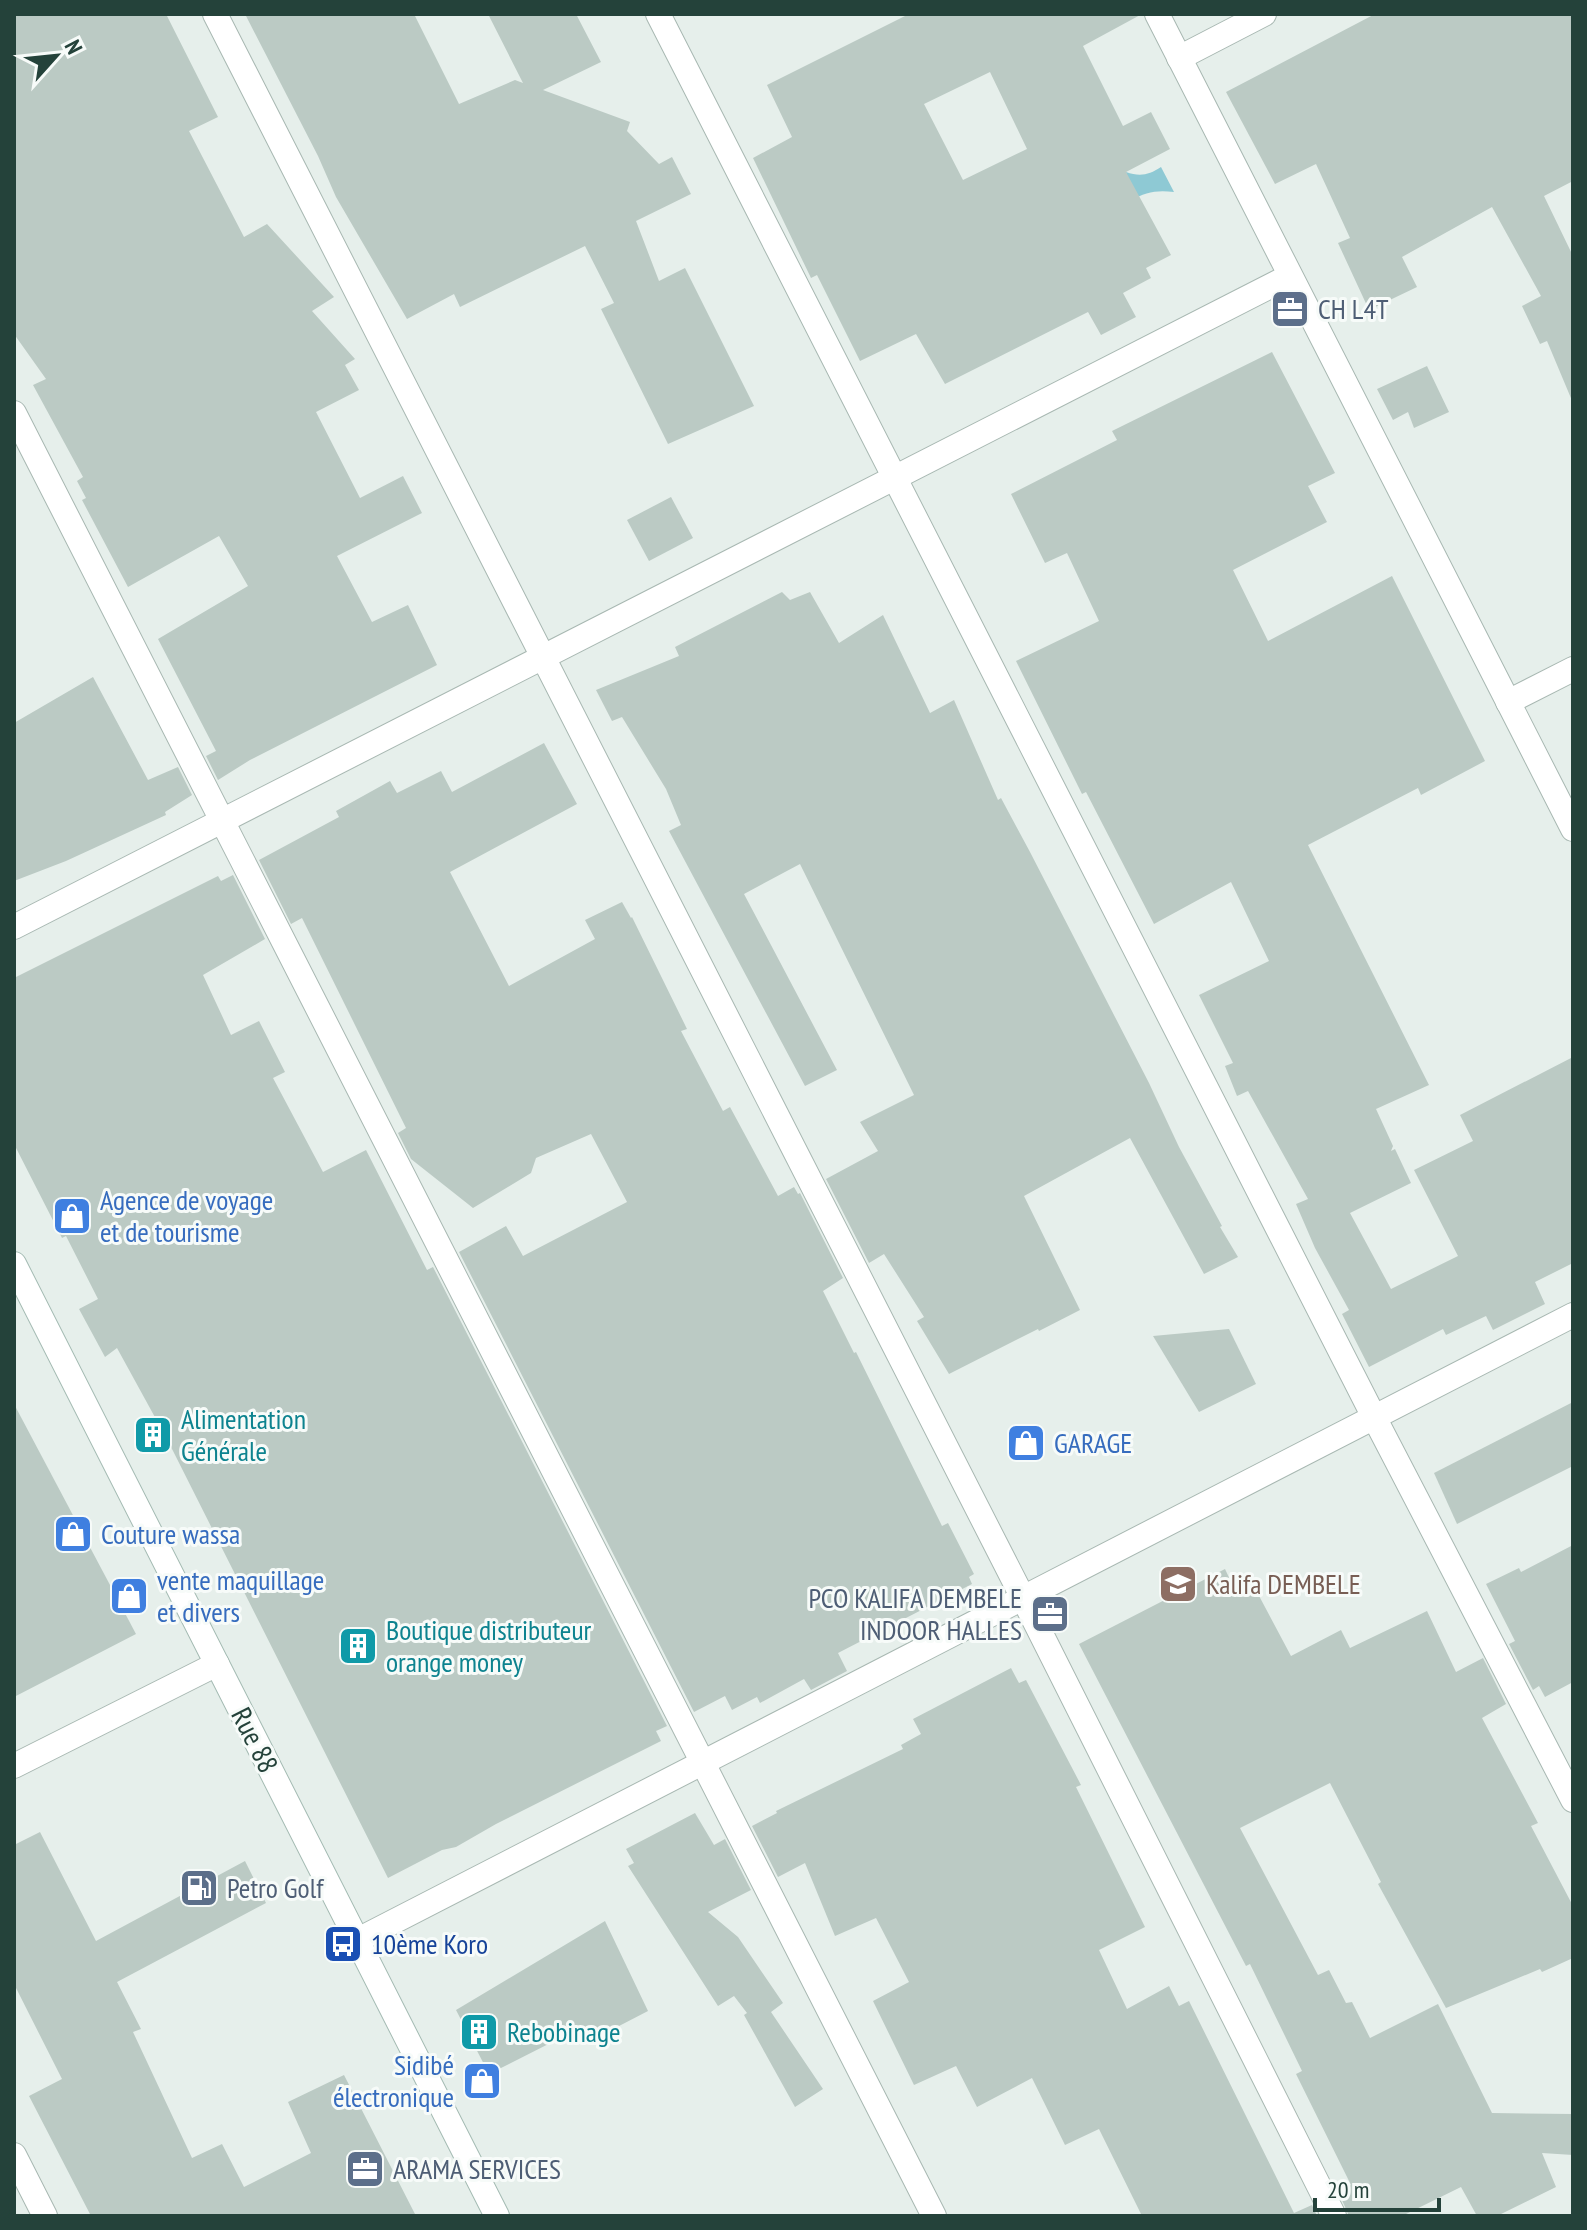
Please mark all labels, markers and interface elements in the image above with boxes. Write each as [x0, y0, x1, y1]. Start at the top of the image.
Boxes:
north arrow [16, 16, 96, 96]
text: N [59, 35, 89, 59]
office icon: CH L4T [1269, 288, 1311, 330]
place label: CH L4T [1318, 290, 1389, 327]
place label: Agence de voyage et de tourisme [100, 1181, 273, 1250]
shop icon: Agence de voyage et de tourisme [51, 1195, 93, 1237]
place label: Alimentation Générale [181, 1400, 306, 1469]
building icon: Alimentation Générale [132, 1414, 174, 1456]
shop icon: GARAGE [1005, 1422, 1047, 1464]
place label: GARAGE [1054, 1424, 1132, 1461]
shop icon: Couture wassa [52, 1513, 94, 1555]
place label: Couture wassa [101, 1515, 240, 1552]
place label: vente maquillage et divers [157, 1561, 324, 1630]
school or university icon: Kalifa DEMBELE [1157, 1563, 1199, 1605]
place label: Kalifa DEMBELE [1206, 1565, 1361, 1602]
shop icon: vente maquillage et divers [108, 1575, 150, 1617]
place label: PCO KALIFA DEMBELE INDOOR HALLES [808, 1579, 1022, 1648]
office icon: PCO KALIFA DEMBELE INDOOR HALLES [1029, 1593, 1071, 1635]
place label: Boutique distributeur orange money [386, 1611, 592, 1680]
building icon: Boutique distributeur orange money [337, 1625, 379, 1667]
street label: Rue 88 [223, 1701, 287, 1779]
fuel station icon: Petro Golf [178, 1867, 220, 1909]
place label: Petro Golf [227, 1869, 325, 1906]
bus stop icon: 10ème Koro [322, 1923, 364, 1965]
place label: 10ème Koro [371, 1925, 488, 1962]
building icon: Rebobinage [458, 2011, 500, 2053]
place label: Rebobinage [507, 2013, 621, 2050]
place label: Sidibé électronique [333, 2046, 454, 2115]
shop icon: Sidibé électronique [461, 2060, 503, 2102]
office icon: ARAMA SERVICES [344, 2148, 386, 2190]
place label: ARAMA SERVICES [393, 2150, 561, 2187]
scale bar [1315, 2162, 1439, 2212]
text: 20 m [1327, 2174, 1369, 2205]

